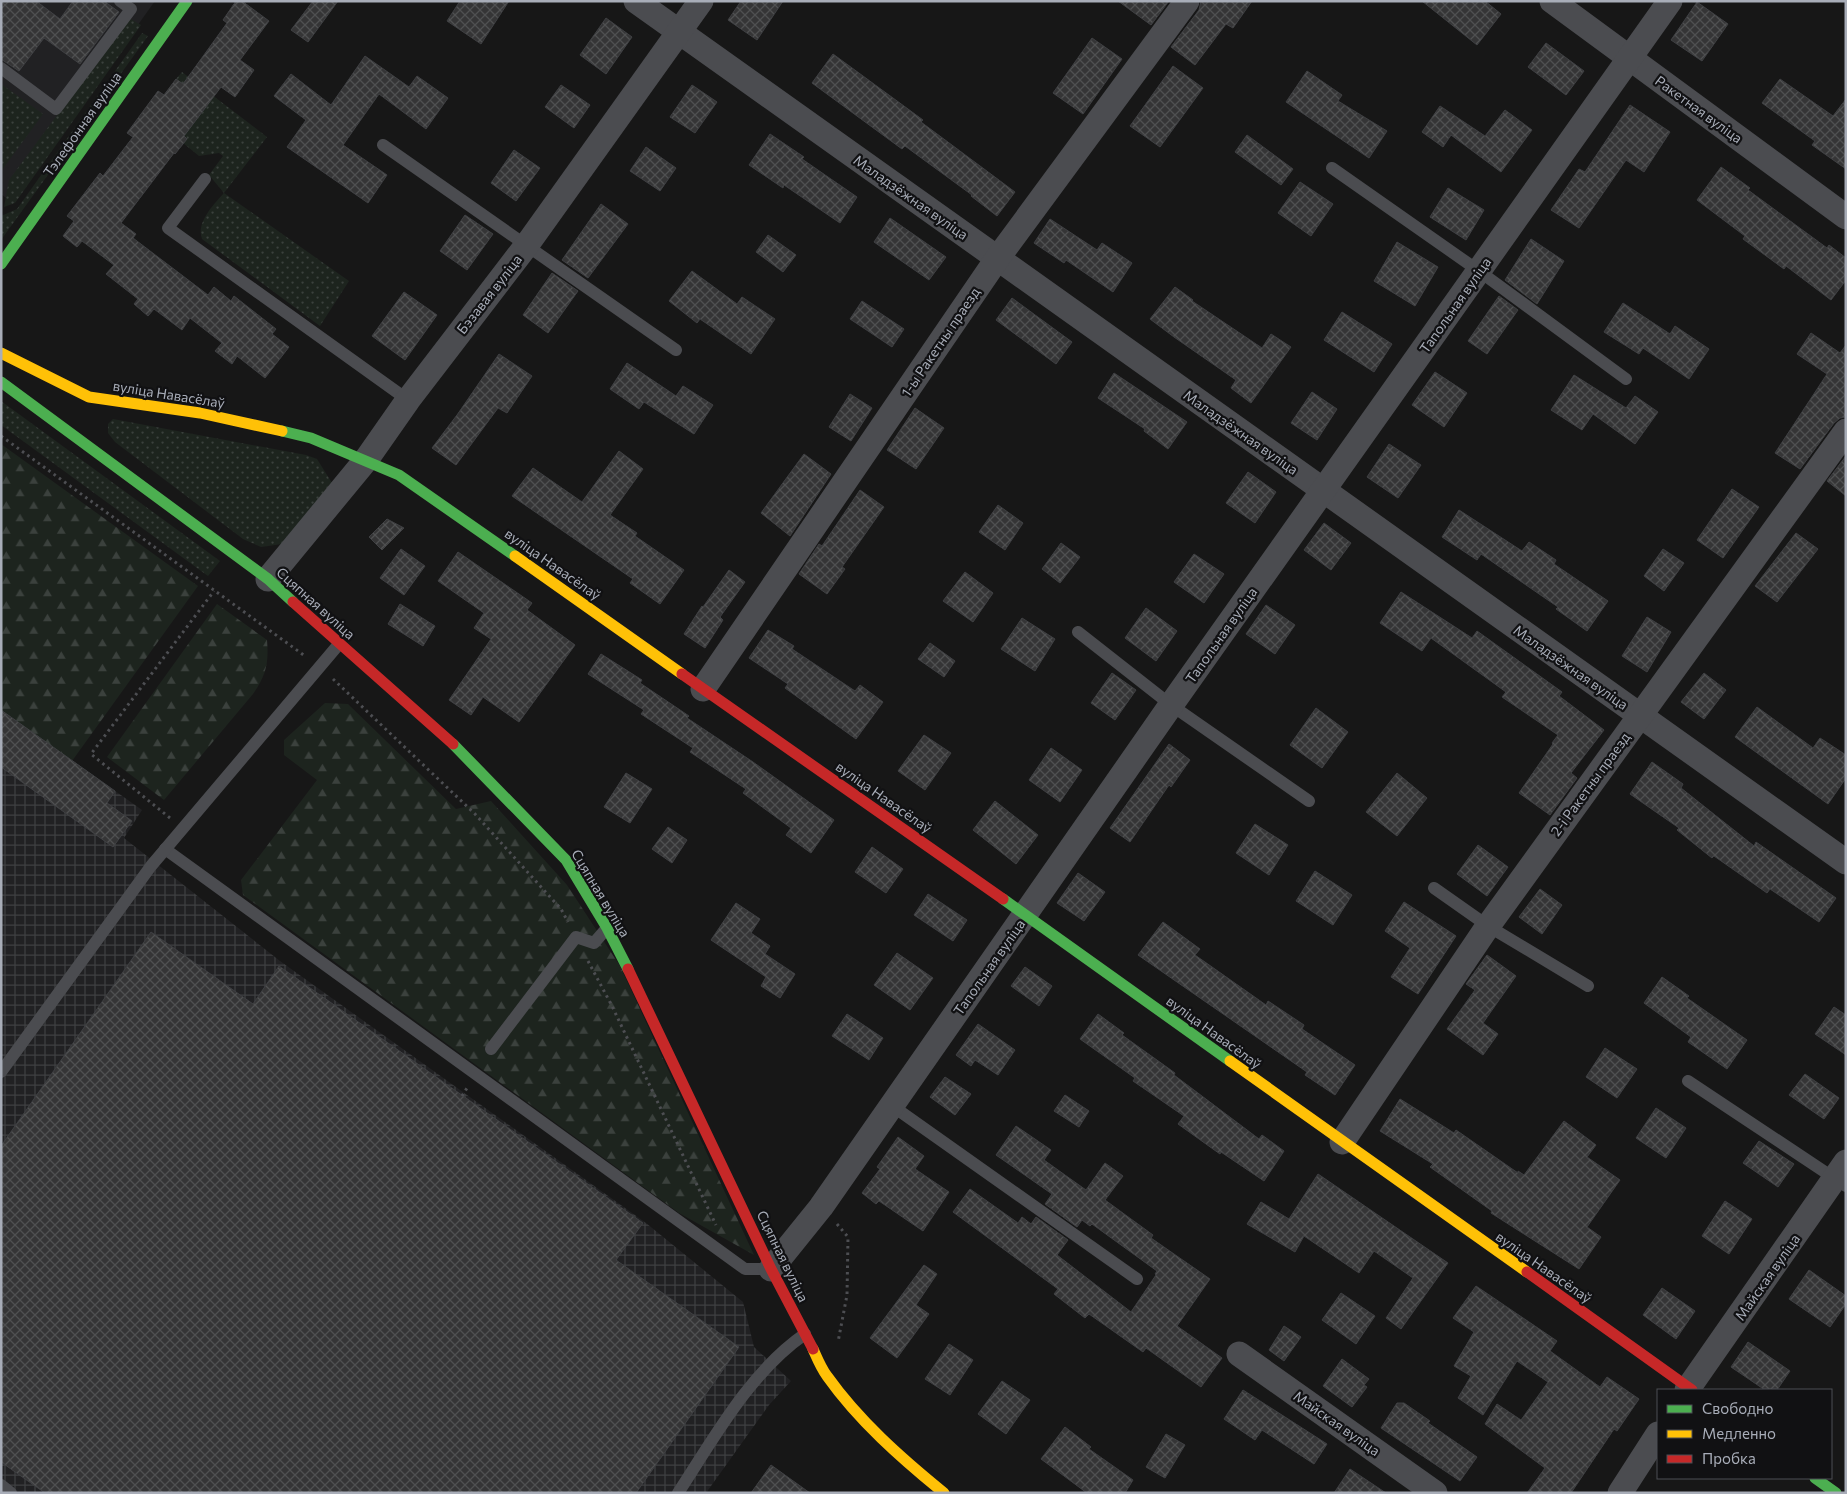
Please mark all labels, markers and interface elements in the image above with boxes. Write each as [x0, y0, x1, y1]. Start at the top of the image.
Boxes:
street label: Тэлефонная вуліца [39, 68, 125, 180]
street label: Ракетная вуліца [1652, 72, 1746, 146]
street label: Маладзёжная вуліца [850, 151, 972, 243]
street label: Бэзавая вуліца [453, 251, 525, 337]
street label: Тапольная вуліца [1416, 254, 1494, 356]
street label: 1-ы Ракетны праезд [897, 284, 983, 400]
street label: вуліца Навасёлаў [112, 377, 226, 411]
street label: Маладзёжная вуліца [1180, 386, 1302, 478]
street label: вуліца Навасёлаў [502, 525, 604, 603]
street label: Сцяпная вуліца [273, 563, 359, 643]
street label: Тапольная вуліца [1182, 584, 1260, 686]
street label: Маладзёжная вуліца [1510, 621, 1632, 713]
street label: 2-і Ракетны праезд [1547, 729, 1633, 839]
street label: вуліца Навасёлаў [833, 758, 935, 836]
street label: Сцяпная вуліца [568, 846, 634, 940]
street label: Тапольная вуліца [950, 916, 1028, 1018]
street label: вуліца Навасёлаў [1163, 992, 1265, 1072]
street label: Сцяпная вуліца [754, 1208, 812, 1304]
street label: вуліца Навасёлаў [1493, 1228, 1595, 1306]
street label: Майская вуліца [1731, 1231, 1803, 1323]
street label: Майская вуліца [1291, 1387, 1383, 1459]
legend [1657, 1389, 1832, 1479]
text: Свободно [1702, 1399, 1773, 1417]
text: Медленно [1702, 1424, 1776, 1442]
text: Пробка [1702, 1449, 1756, 1467]

